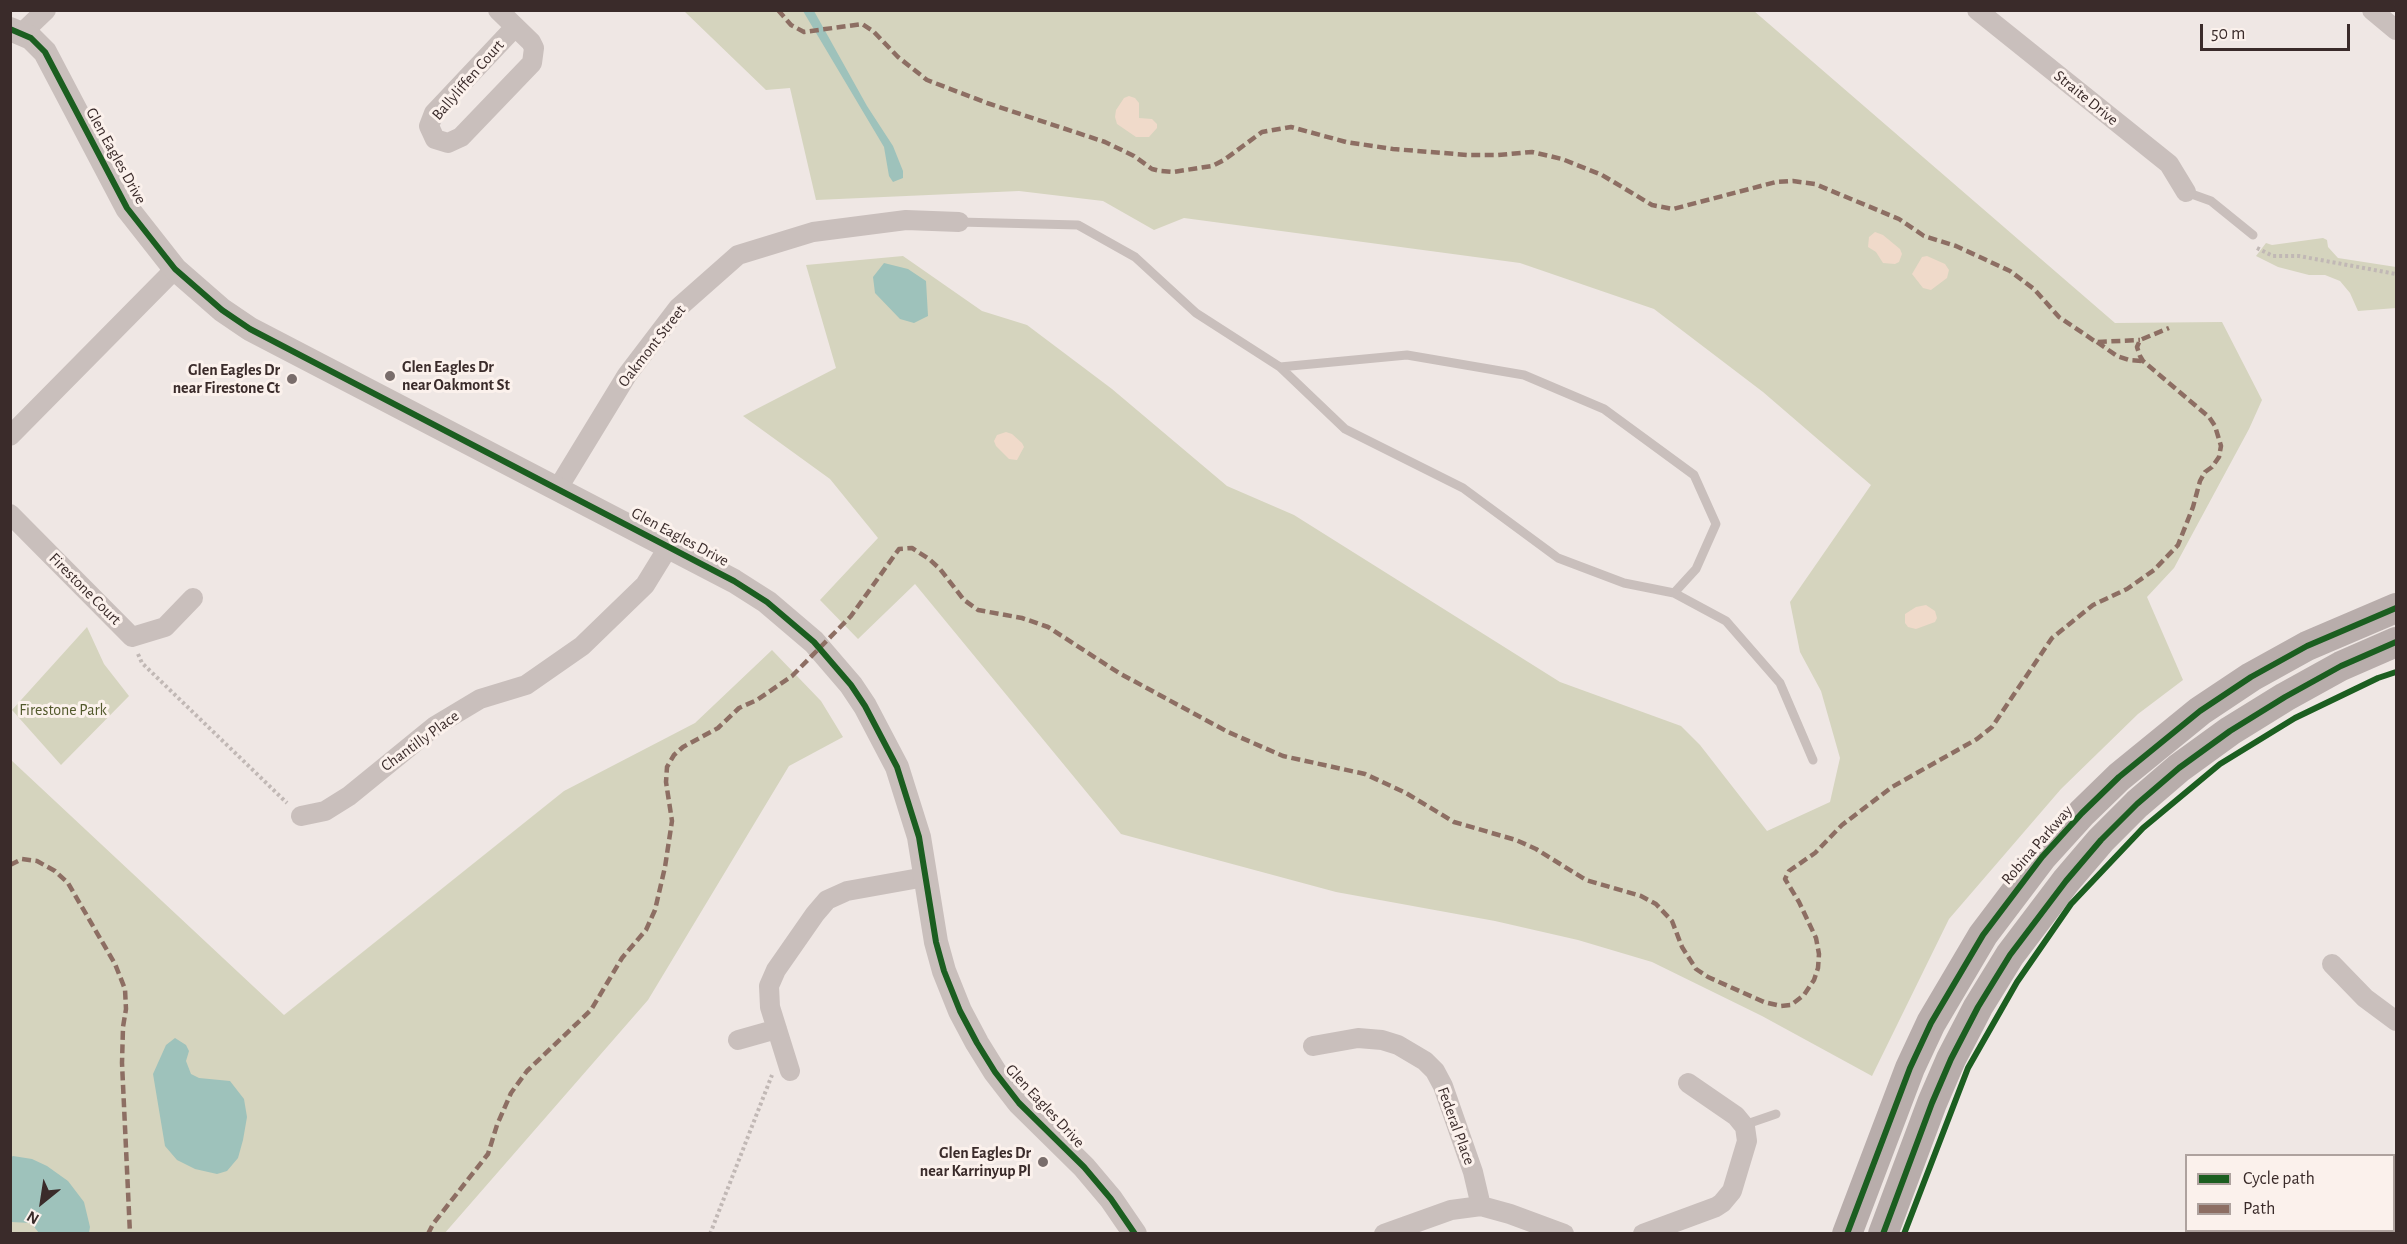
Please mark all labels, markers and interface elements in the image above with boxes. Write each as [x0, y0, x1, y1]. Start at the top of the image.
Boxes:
scale bar [2203, 12, 2353, 50]
text: 50 m [2211, 25, 2245, 43]
street label: Ballyliffen Court [428, 36, 508, 124]
street label: Straite Drive [2050, 66, 2122, 130]
street label: Glen Eagles Drive [82, 104, 150, 208]
street label: Oakmont Street [614, 301, 690, 391]
place label: Glen Eagles Dr near Oakmont St [402, 357, 510, 395]
place label: Glen Eagles Dr near Firestone Ct [173, 360, 280, 398]
marker: Glen Eagles Dr near Oakmont St [383, 369, 397, 383]
marker: Glen Eagles Dr near Firestone Ct [285, 372, 299, 386]
street label: Glen Eagles Drive [628, 503, 732, 571]
street label: Firestone Court [45, 549, 125, 629]
park label: Firestone Park [19, 700, 107, 720]
street label: Chantilly Place [377, 706, 463, 776]
street label: Robina Parkway [1997, 801, 2077, 889]
street label: Glen Eagles Drive [1001, 1060, 1089, 1152]
street label: Federal Place [1433, 1084, 1479, 1168]
place label: Glen Eagles Dr near Karrinyup Pl [920, 1143, 1031, 1181]
legend [2185, 1154, 2395, 1232]
marker: Glen Eagles Dr near Karrinyup Pl [1036, 1155, 1050, 1169]
text: Cycle path [2243, 1170, 2315, 1188]
north arrow [12, 1172, 72, 1232]
text: Path [2243, 1200, 2275, 1218]
text: N [24, 1208, 42, 1227]

